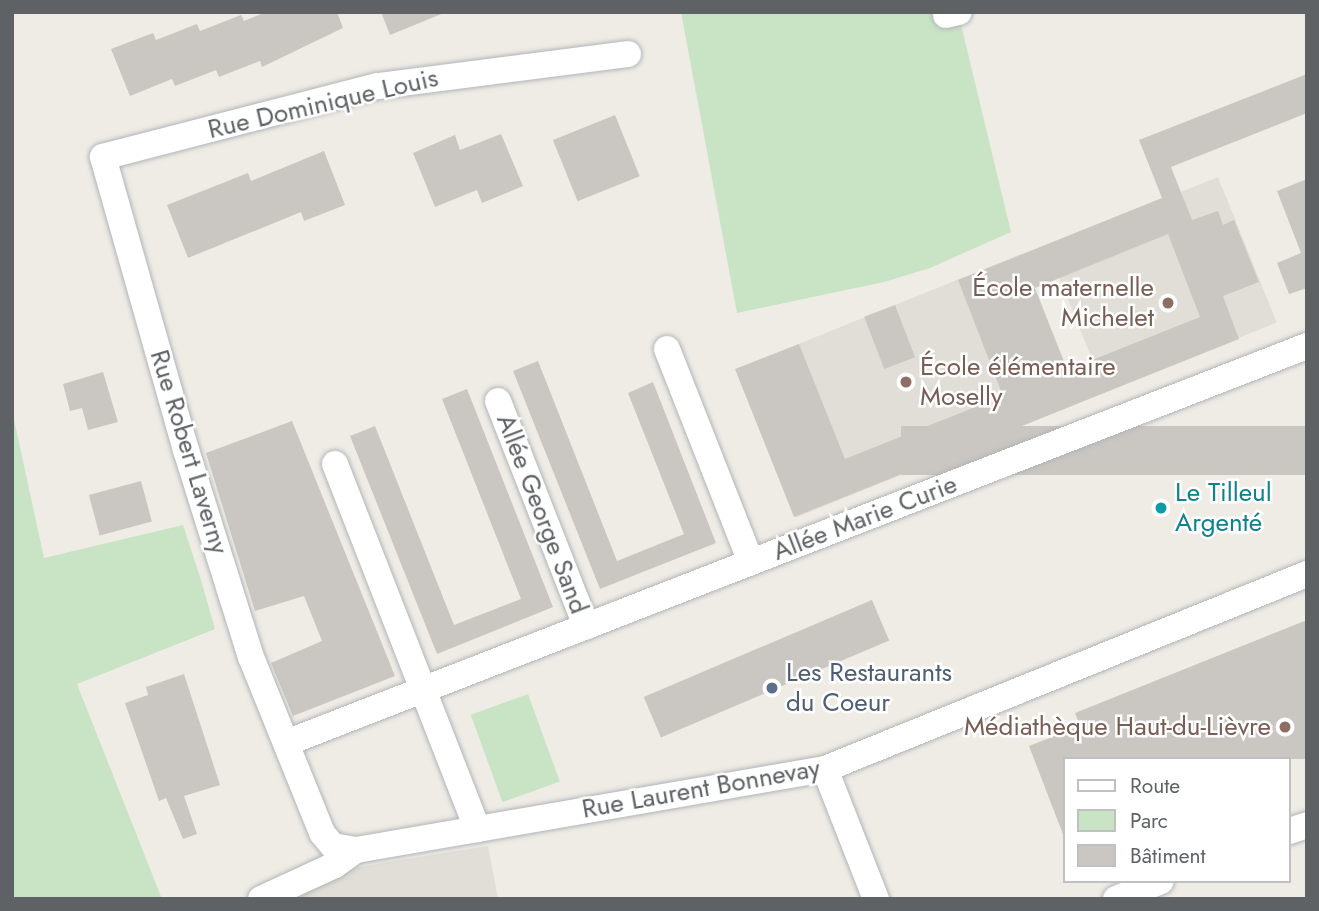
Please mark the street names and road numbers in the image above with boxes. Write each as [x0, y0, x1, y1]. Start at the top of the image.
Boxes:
street label: Rue Dominique Louis [205, 62, 441, 146]
street label: Rue Robert Laverny [143, 346, 235, 558]
street label: Allée George Sand [490, 410, 594, 618]
street label: Allée Marie Curie [769, 469, 961, 567]
street label: Rue Laurent Bonnevay [580, 753, 822, 825]

